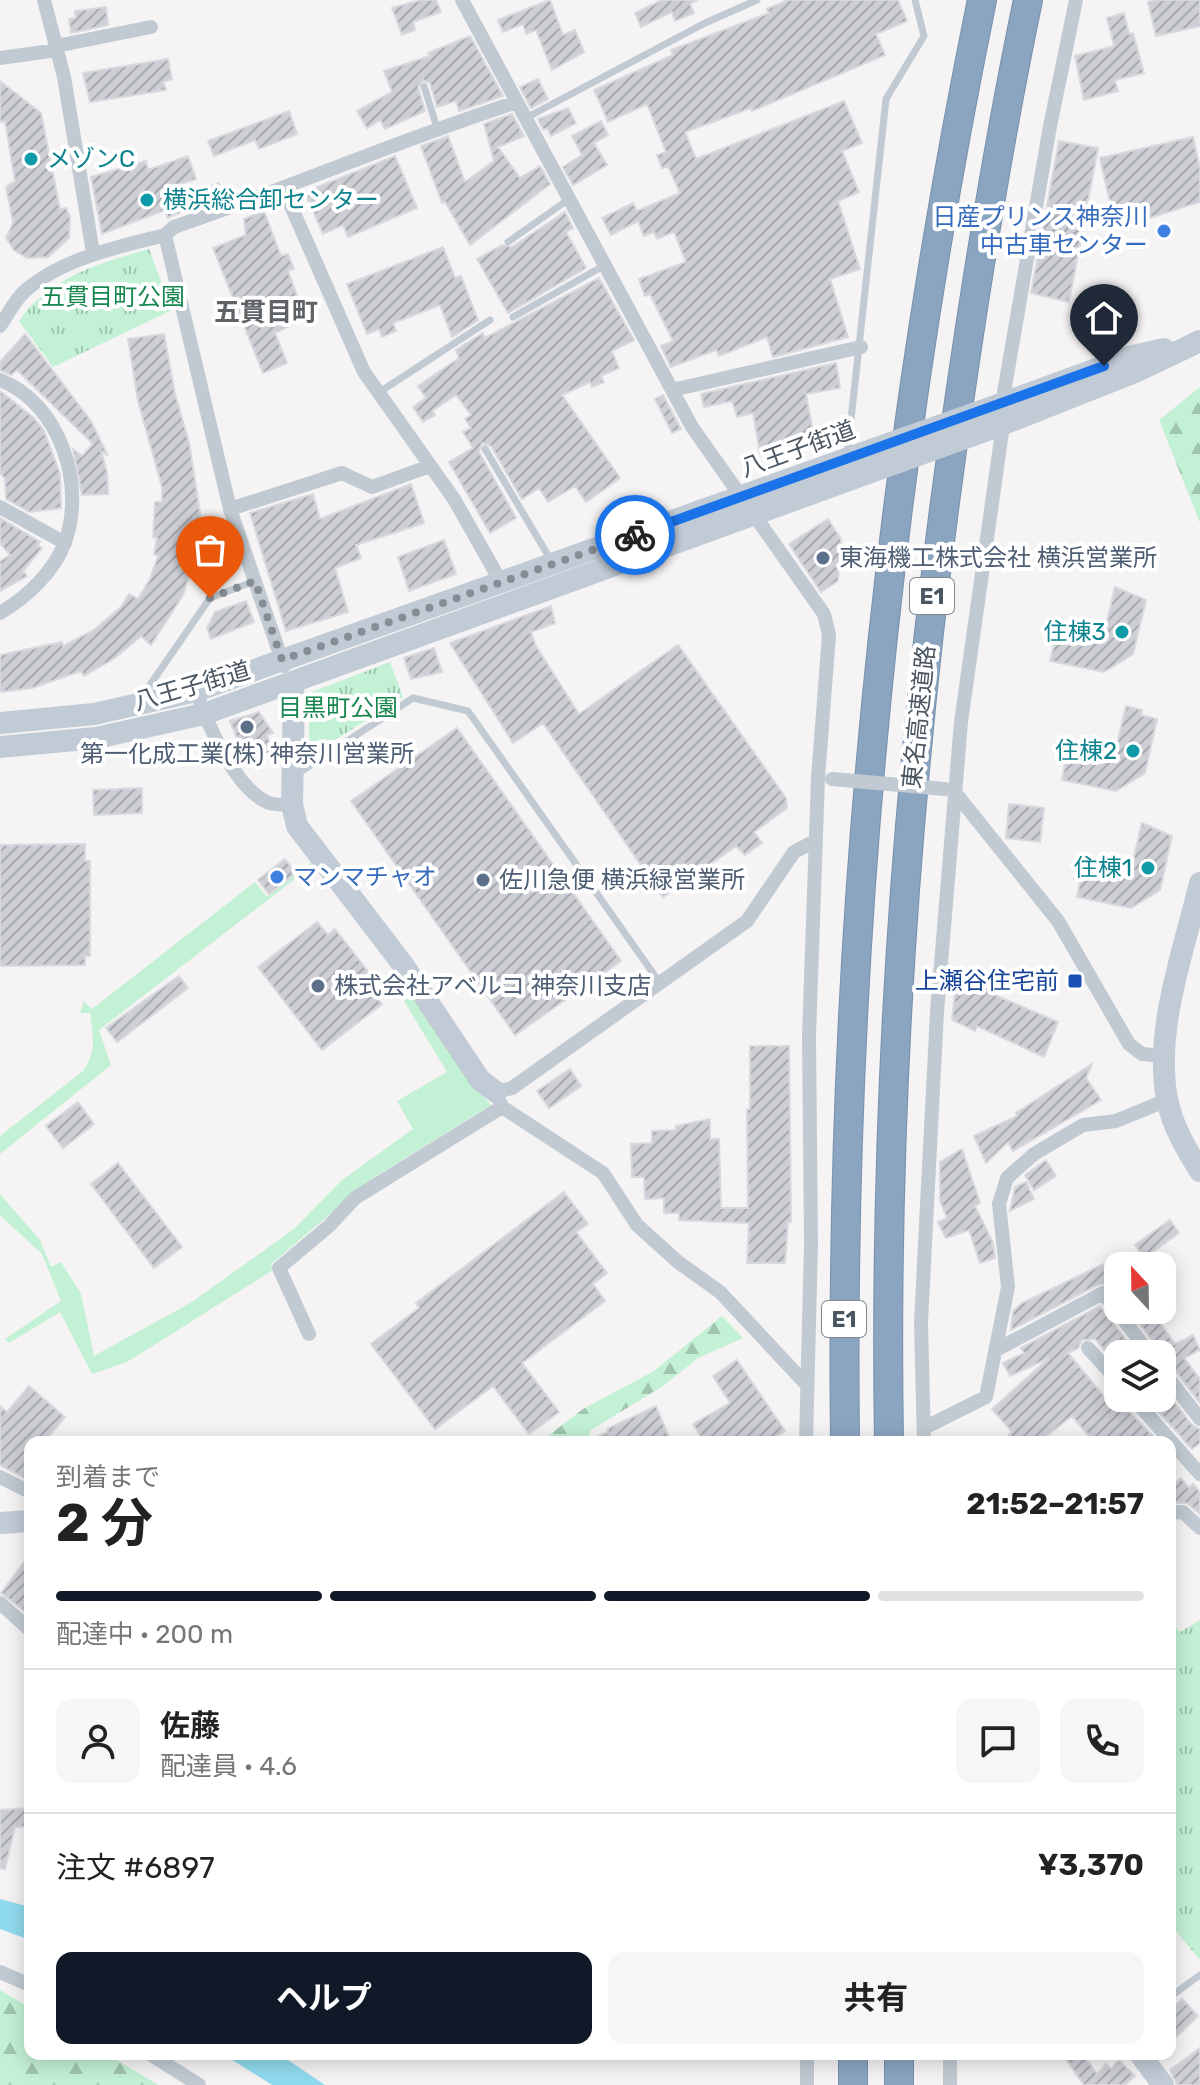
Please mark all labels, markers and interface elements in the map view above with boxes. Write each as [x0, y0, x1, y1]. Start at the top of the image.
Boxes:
place label: メゾンC [47, 145, 135, 173]
marker: メゾンC [22, 150, 40, 168]
place label: 横浜総合卸センター [163, 186, 379, 214]
marker: 横浜総合卸センター [138, 191, 156, 209]
place label: 日産プリンス神奈川 中古車センター [932, 203, 1148, 259]
marker: 日産プリンス神奈川 中古車センター [1155, 222, 1173, 240]
park label: 五貫目町公園 [41, 283, 185, 311]
pin [1070, 284, 1138, 366]
icon: home [1082, 296, 1126, 340]
district label: 五貫目町 [214, 297, 318, 328]
street label: 八王子街道 [737, 415, 859, 483]
courier [595, 495, 675, 575]
icon: bike [613, 513, 657, 557]
pin [176, 516, 244, 598]
icon: bag [188, 528, 232, 572]
place label: 東海機工株式会社 横浜営業所 [839, 544, 1157, 572]
marker: 東海機工株式会社 横浜営業所 [814, 549, 832, 567]
road number: E1 [910, 578, 954, 614]
place label: 住棟3 [1044, 618, 1106, 646]
marker: 住棟3 [1113, 623, 1131, 641]
street label: 東名高速道路 [898, 644, 940, 790]
street label: 八王子街道 [130, 656, 254, 716]
park label: 目黒町公園 [278, 694, 398, 722]
marker: 第一化成工業(株) 神奈川営業所 [238, 718, 256, 736]
place label: 住棟2 [1055, 737, 1117, 765]
place label: 第一化成工業(株) 神奈川営業所 [80, 740, 414, 768]
marker: 住棟2 [1124, 742, 1142, 760]
place label: 住棟1 [1074, 854, 1132, 882]
marker: 住棟1 [1139, 859, 1157, 877]
place label: マンマチャオ [293, 863, 437, 891]
place label: 佐川急便 横浜緑営業所 [499, 866, 745, 894]
marker: マンマチャオ [268, 868, 286, 886]
marker: 佐川急便 横浜緑営業所 [474, 871, 492, 889]
place label: 上瀬谷住宅前 [915, 967, 1059, 995]
place label: 株式会社アベルコ 神奈川支店 [334, 972, 651, 1000]
marker: 上瀬谷住宅前 [1066, 972, 1084, 990]
marker: 株式会社アベルコ 神奈川支店 [309, 977, 327, 995]
north arrow [1104, 1252, 1176, 1324]
map controls [1104, 1252, 1176, 1412]
road number: E1 [822, 1301, 866, 1337]
button: layers [1104, 1340, 1176, 1412]
text: 到着まで [56, 1462, 160, 1493]
text: 21:52–21:57 [966, 1486, 1144, 1522]
text: 2 分 [56, 1492, 153, 1554]
text: 配達中 · 200 m [56, 1619, 233, 1650]
button: person [56, 1699, 140, 1783]
button: chat [956, 1699, 1040, 1783]
button: phone [1060, 1699, 1144, 1783]
text: 佐藤 [160, 1708, 220, 1744]
text: 配達員 · 4.6 [160, 1751, 297, 1782]
text: ¥3,370 [1038, 1847, 1144, 1883]
text: 注文 #6897 [56, 1850, 215, 1886]
button: ヘルプ [56, 1952, 592, 2044]
button: 共有 [608, 1952, 1144, 2044]

